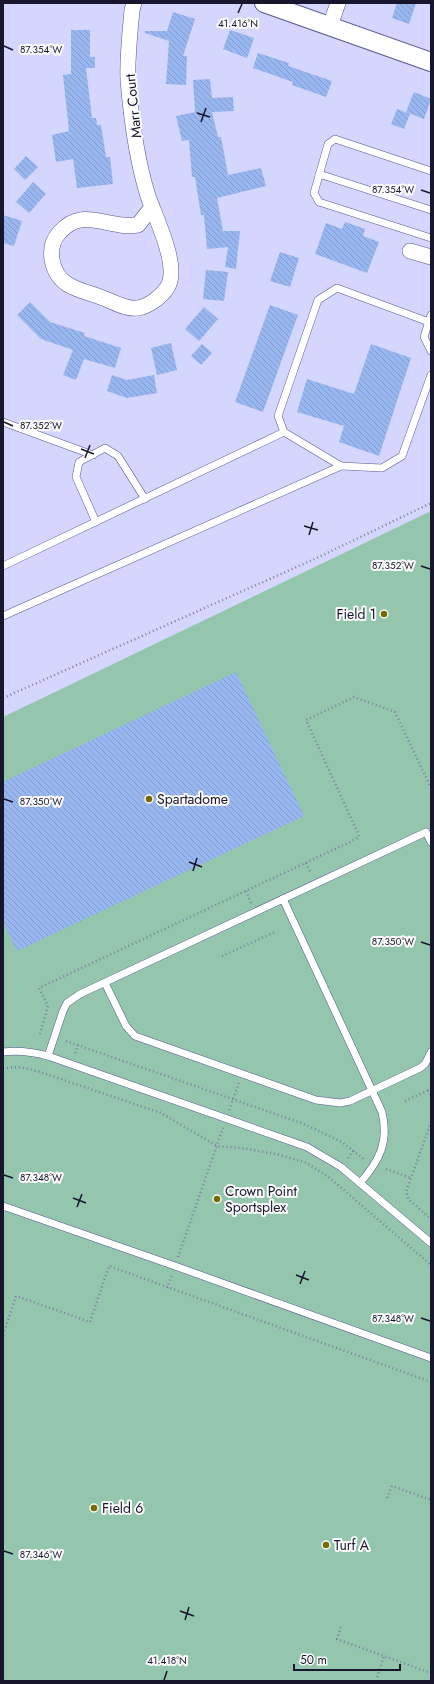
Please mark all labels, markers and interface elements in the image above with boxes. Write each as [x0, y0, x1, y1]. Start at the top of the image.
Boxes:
text: 41.416°N [218, 16, 258, 31]
text: 87.354°W [20, 42, 62, 57]
street label: Marr Court [120, 72, 146, 139]
text: 87.354°W [372, 182, 414, 197]
text: 87.352°W [20, 418, 62, 433]
text: 87.352°W [372, 558, 414, 573]
place label: Field 1 [336, 604, 376, 624]
marker: Field 1 [379, 609, 389, 619]
place label: Spartadome [157, 789, 228, 809]
text: 87.350°W [20, 794, 62, 809]
marker: Spartadome [144, 794, 154, 804]
text: 87.350°W [372, 934, 414, 949]
text: 87.348°W [20, 1170, 62, 1185]
place label: Crown Point Sportsplex [225, 1181, 298, 1217]
marker: Crown Point Sportsplex [212, 1194, 222, 1204]
text: 87.348°W [372, 1311, 414, 1326]
place label: Field 6 [102, 1498, 143, 1518]
marker: Field 6 [89, 1503, 99, 1513]
place label: Turf A [334, 1535, 370, 1555]
marker: Turf A [321, 1540, 331, 1550]
text: 87.346°W [20, 1547, 62, 1562]
scale bar [294, 1646, 400, 1672]
text: 50 m [300, 1651, 327, 1669]
text: 41.418°N [147, 1653, 187, 1668]

